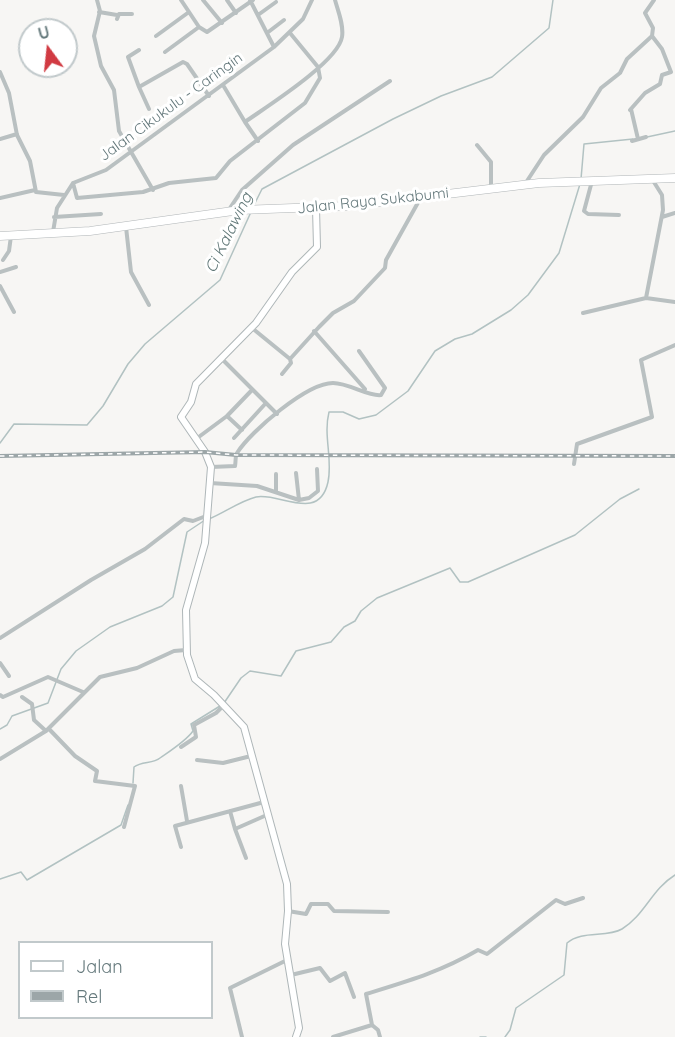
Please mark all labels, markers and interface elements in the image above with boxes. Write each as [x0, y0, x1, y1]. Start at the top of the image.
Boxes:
north arrow [18, 18, 78, 78]
text: U [36, 21, 52, 44]
street label: Jalan Cikukulu - Caringin [96, 49, 246, 165]
street label: Jalan Raya Sukabumi [296, 184, 450, 218]
water label: Ci Kalawing [201, 190, 257, 276]
legend [18, 941, 213, 1019]
text: Jalan [76, 955, 123, 978]
text: Rel [76, 985, 102, 1008]

